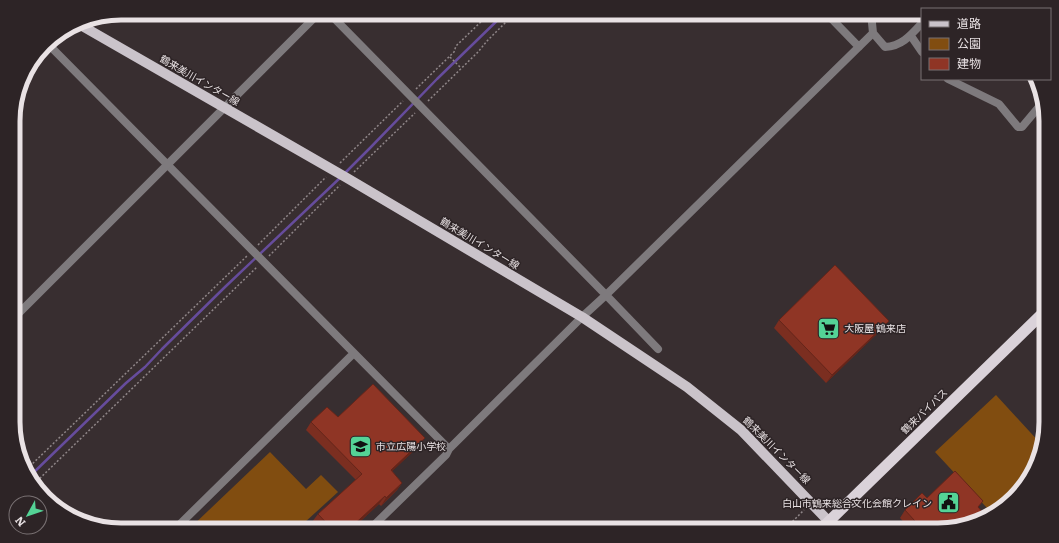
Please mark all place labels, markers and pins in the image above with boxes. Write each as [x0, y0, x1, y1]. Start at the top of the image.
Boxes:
supermarket icon: 大阪屋 鶴来店 [816, 315, 842, 341]
place label: 大阪屋 鶴来店 [844, 320, 906, 335]
school or university icon: 市立広陽小学校 [347, 433, 373, 459]
place label: 市立広陽小学校 [376, 438, 446, 453]
public building icon: 白山市鶴来総合文化会館クレイン [935, 490, 961, 516]
place label: 白山市鶴来総合文化会館クレイン [782, 495, 932, 510]

